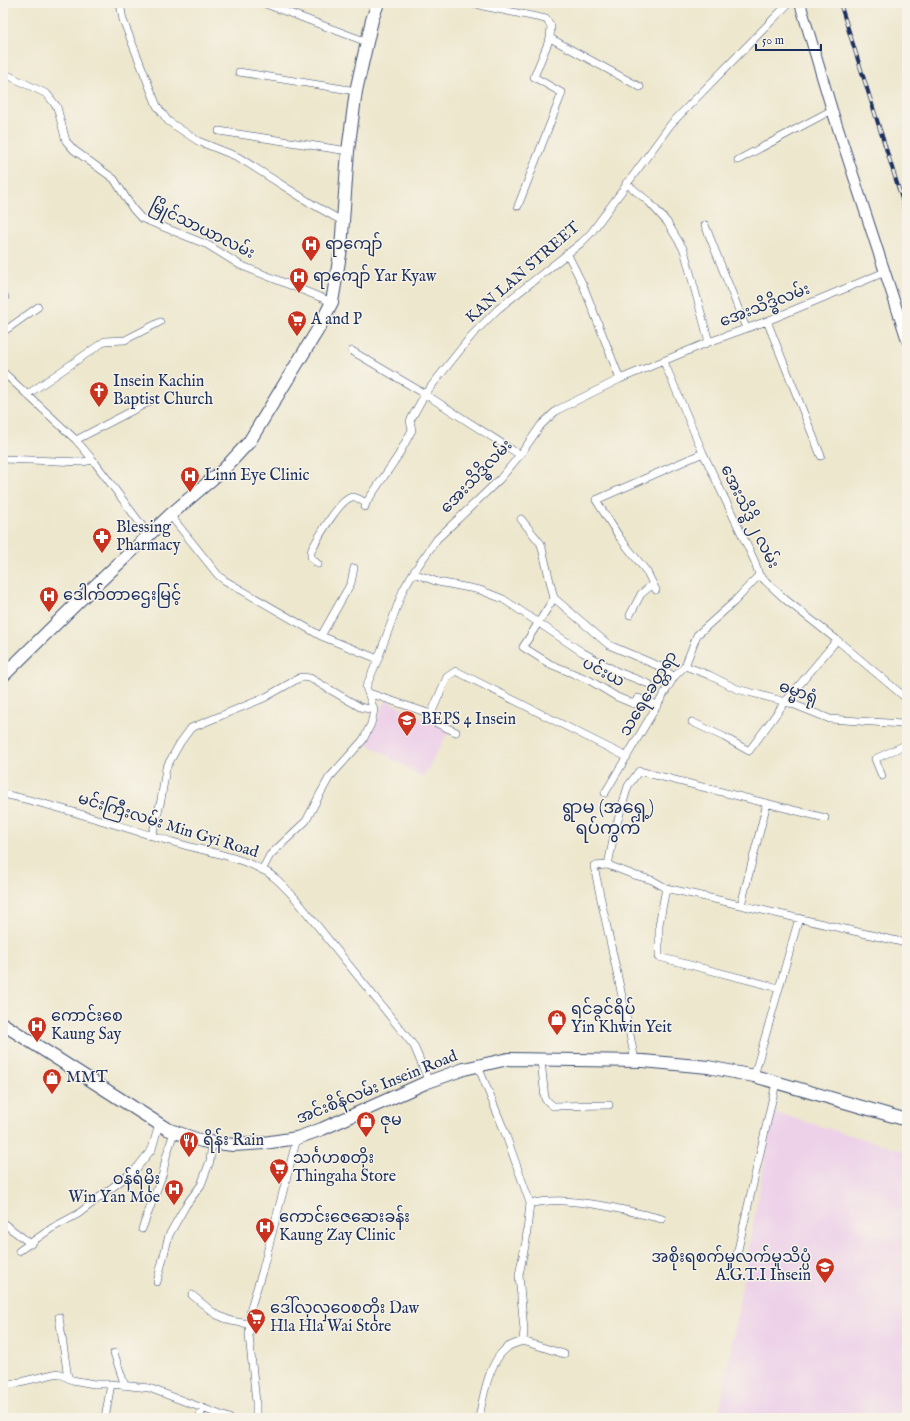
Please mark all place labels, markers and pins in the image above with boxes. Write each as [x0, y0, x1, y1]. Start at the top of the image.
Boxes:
place label: ရာကျော် [325, 232, 383, 257]
hospital icon: ရာကျော် [300, 234, 322, 262]
place label: ရာကျော် Yar Kyaw [313, 264, 437, 289]
hospital icon: ရာကျော် Yar Kyaw [288, 266, 310, 294]
supermarket icon: A and P [286, 309, 308, 337]
place label: A and P [310, 310, 362, 330]
place label: Insein Kachin Baptist Church [113, 372, 213, 410]
church icon: Insein Kachin Baptist Church [88, 380, 110, 408]
hospital icon: Linn Eye Clinic [179, 465, 201, 493]
place label: Linn Eye Clinic [204, 466, 309, 486]
place label: Blessing Pharmacy [116, 518, 181, 556]
pharmacy icon: Blessing Pharmacy [91, 526, 113, 554]
place label: ဒေါက်တာဌေးမြင့် [63, 583, 182, 608]
hospital icon: ဒေါက်တာဌေးမြင့် [38, 585, 60, 613]
school or university icon: BEPS 4 Insein [396, 709, 418, 737]
place label: BEPS 4 Insein [421, 710, 517, 730]
place label: ရင်ခွင်ရိပ် Yin Khwin Yeit [571, 997, 673, 1038]
place label: ကောင်းစေ Kaung Say [51, 1004, 123, 1045]
shop icon: ရင်ခွင်ရိပ် Yin Khwin Yeit [546, 1008, 568, 1036]
hospital icon: ကောင်းစေ Kaung Say [26, 1015, 48, 1043]
shop icon: MMT [41, 1067, 63, 1095]
place label: MMT [66, 1068, 108, 1088]
shop icon: ဇုမ [355, 1110, 377, 1138]
place label: ဇုမ [380, 1111, 402, 1134]
place label: ရိန်း Rain [203, 1128, 264, 1153]
restaurant icon: ရိန်း Rain [178, 1130, 200, 1158]
place label: သင်္ဂဟစတိုး Thingaha Store [293, 1146, 396, 1187]
supermarket icon: သင်္ဂဟစတိုး Thingaha Store [268, 1157, 290, 1185]
place label: ဝန်ရံမိုး Win Yan Moe [68, 1167, 160, 1208]
hospital icon: ဝန်ရံမိုး Win Yan Moe [163, 1178, 185, 1206]
place label: ကောင်းဇေဆေးခန်း Kaung Zay Clinic [279, 1205, 410, 1246]
hospital icon: ကောင်းဇေဆေးခန်း Kaung Zay Clinic [254, 1216, 276, 1244]
place label: အစိုးရစက်မှုလက်မှုသိပ္ပံ A.G.T.I Insein [651, 1245, 811, 1286]
school or university icon: အစိုးရစက်မှုလက်မှုသိပ္ပံ A.G.T.I Insein [814, 1256, 836, 1284]
place label: ဒေါ်လှလှဝေစတိုး Daw Hla Hla Wai Store [270, 1296, 419, 1337]
supermarket icon: ဒေါ်လှလှဝေစတိုး Daw Hla Hla Wai Store [245, 1307, 267, 1335]

